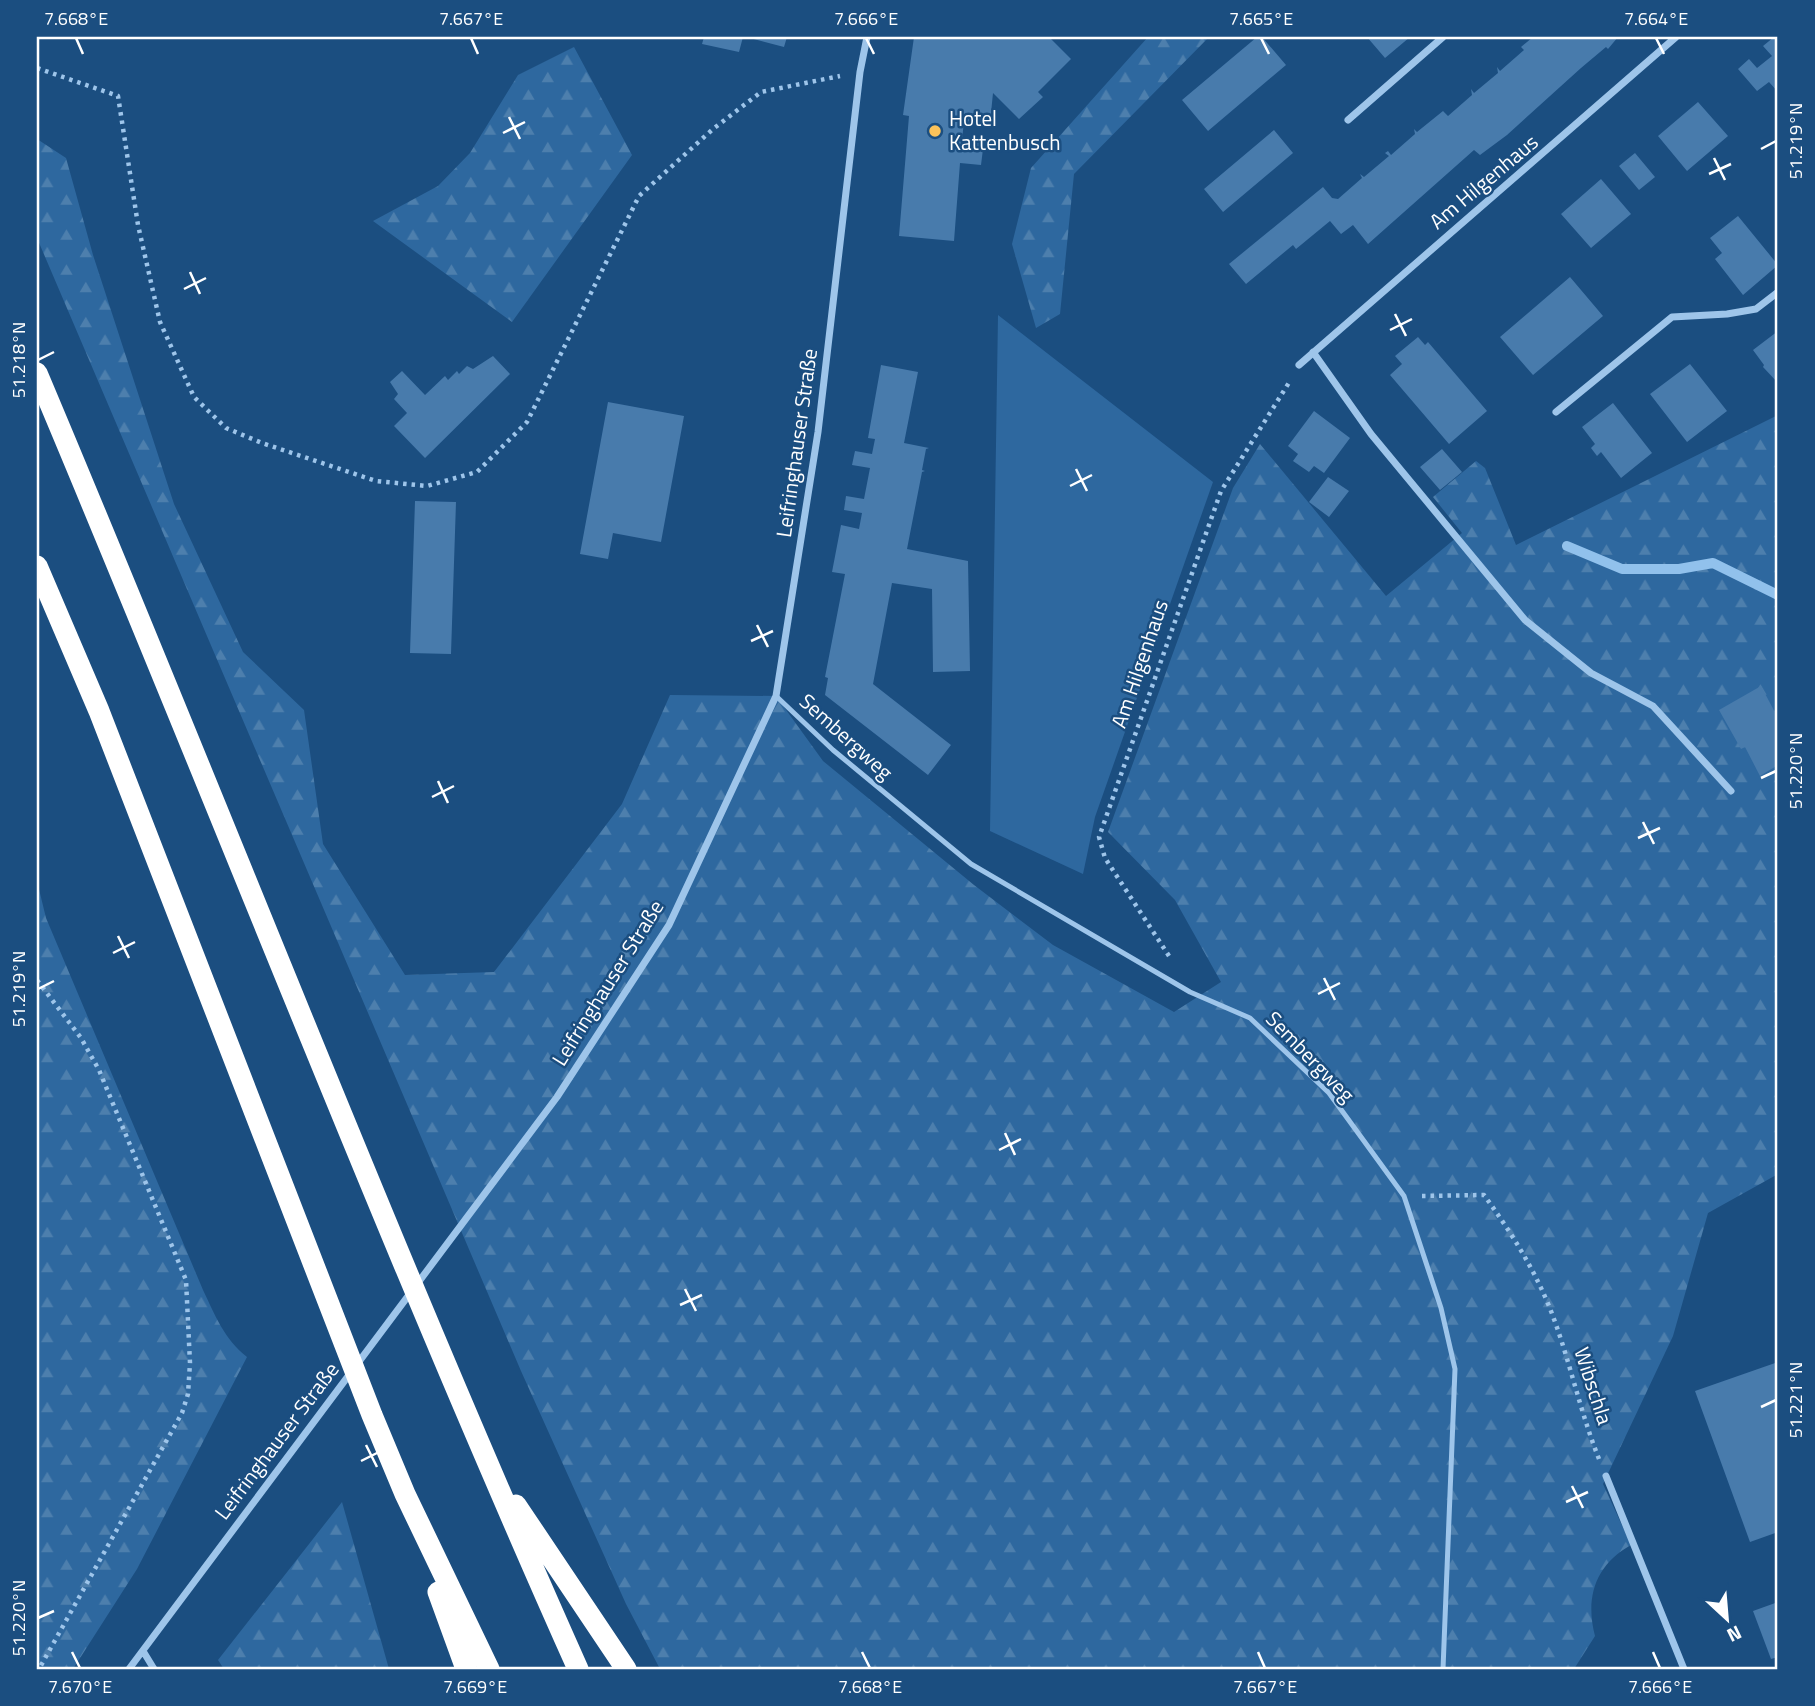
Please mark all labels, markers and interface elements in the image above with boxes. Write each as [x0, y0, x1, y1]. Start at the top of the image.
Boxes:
text: 7.668°E [44, 5, 108, 32]
text: 7.667°E [439, 5, 503, 32]
text: 7.666°E [834, 5, 898, 32]
text: 7.665°E [1229, 5, 1293, 32]
text: 7.664°E [1624, 5, 1688, 32]
place label: Hotel Kattenbusch [949, 102, 1061, 158]
text: 51.219°N [1782, 103, 1809, 179]
marker: Hotel Kattenbusch [927, 123, 943, 139]
street label: Am Hilgenhaus [1422, 126, 1545, 236]
text: 51.218°N [5, 322, 32, 398]
street label: Leifringhauser Straße [767, 346, 825, 539]
street label: Am Hilgenhaus [1102, 595, 1176, 732]
street label: Sembergweg [793, 685, 901, 787]
text: 51.220°N [1782, 733, 1809, 809]
street label: Leifringhauser Straße [543, 893, 671, 1072]
text: 51.219°N [5, 951, 32, 1027]
street label: Sembergweg [1259, 1003, 1363, 1109]
street label: Wibschla [1566, 1343, 1622, 1429]
street label: Leifringhauser Straße [206, 1355, 346, 1526]
text: 51.221°N [1782, 1362, 1809, 1438]
text: 51.220°N [5, 1580, 32, 1656]
north arrow [1692, 1584, 1762, 1654]
text: N [1722, 1619, 1747, 1651]
text: 7.670°E [48, 1673, 112, 1700]
text: 7.669°E [443, 1673, 507, 1700]
text: 7.668°E [838, 1673, 902, 1700]
text: 7.667°E [1233, 1673, 1297, 1700]
text: 7.666°E [1628, 1673, 1692, 1700]

